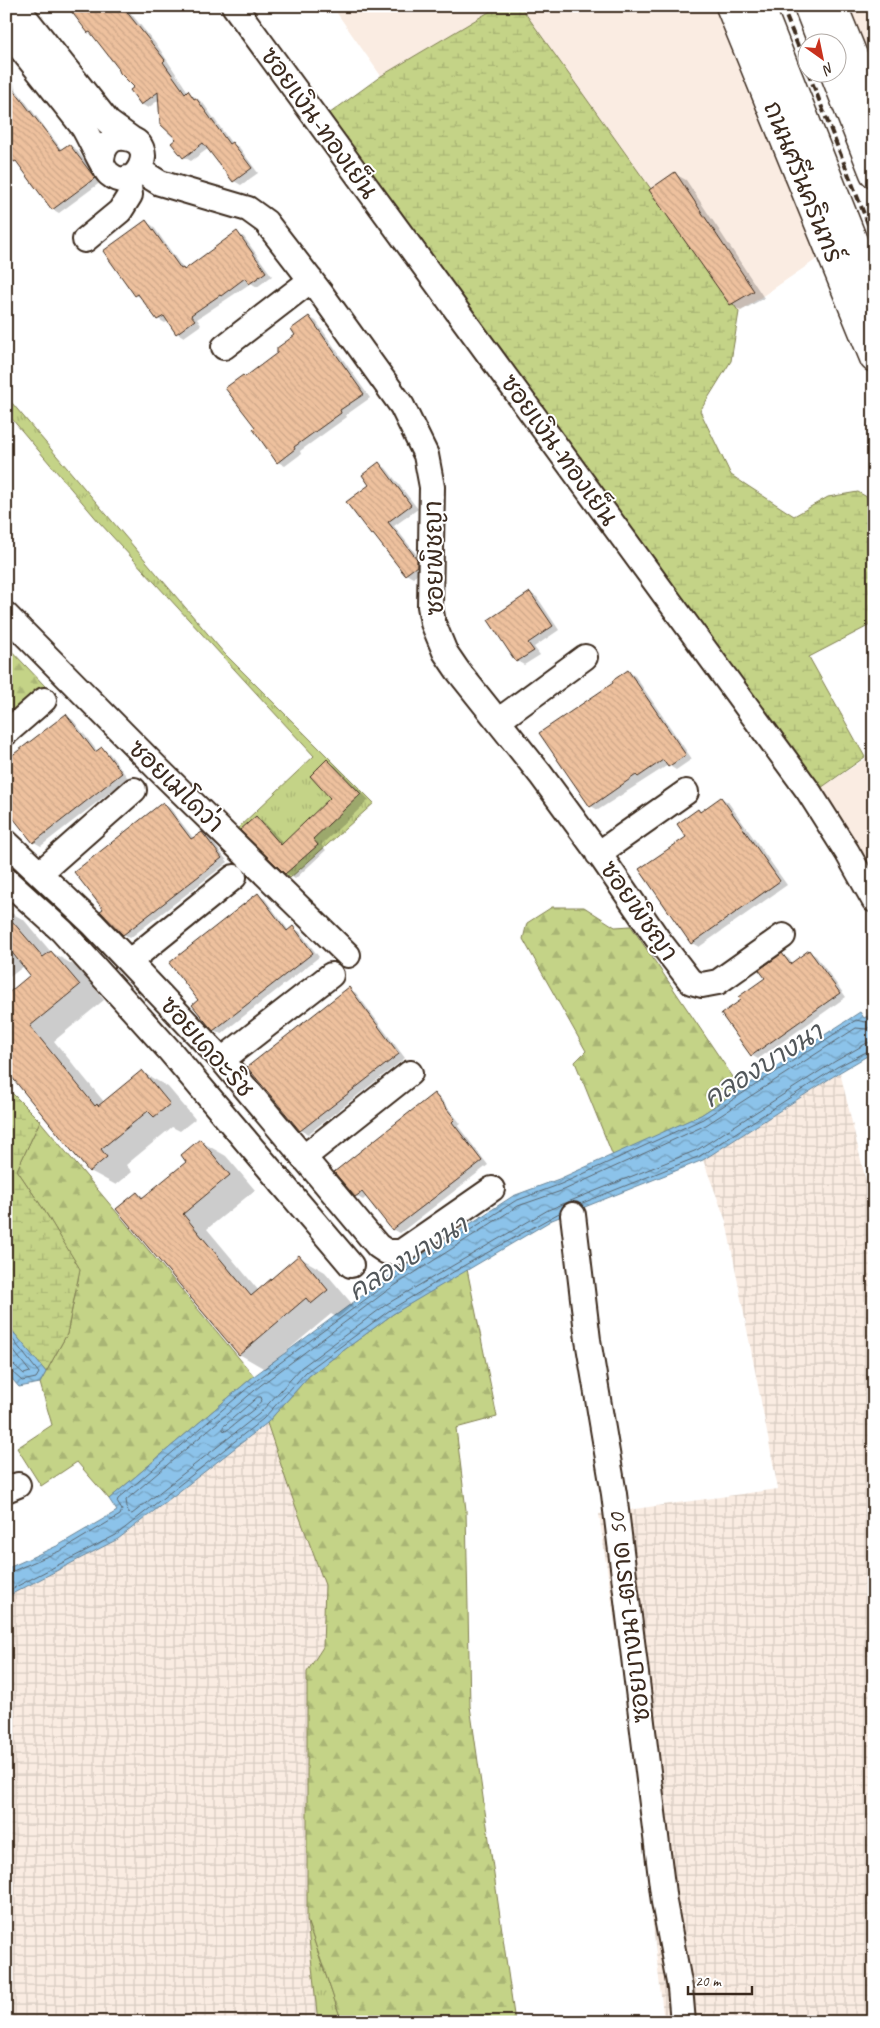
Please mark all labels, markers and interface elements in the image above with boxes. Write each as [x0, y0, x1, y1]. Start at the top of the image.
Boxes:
north arrow [798, 32, 848, 82]
street label: ซอยเงิน-ทองเย็น [253, 40, 386, 205]
text: N [819, 59, 837, 79]
street label: ถนนศรีนครินทร์ [756, 96, 851, 267]
street label: ซอยเงิน-ทองเย็น [493, 367, 626, 532]
street label: ซอยพิชญา [417, 500, 451, 616]
street label: ซอยเมโดว่า [122, 732, 231, 839]
street label: ซอยพิชญา [593, 855, 685, 967]
street label: ซอยเดอะริช [153, 990, 261, 1104]
water label: คลองบางนา [697, 1014, 830, 1115]
water label: คลองบางนา [342, 1207, 475, 1308]
street label: ซอยบางนา-ตราด 50 [600, 1510, 658, 1725]
scale bar [688, 1963, 751, 1995]
text: 20 m [695, 1972, 722, 1991]

